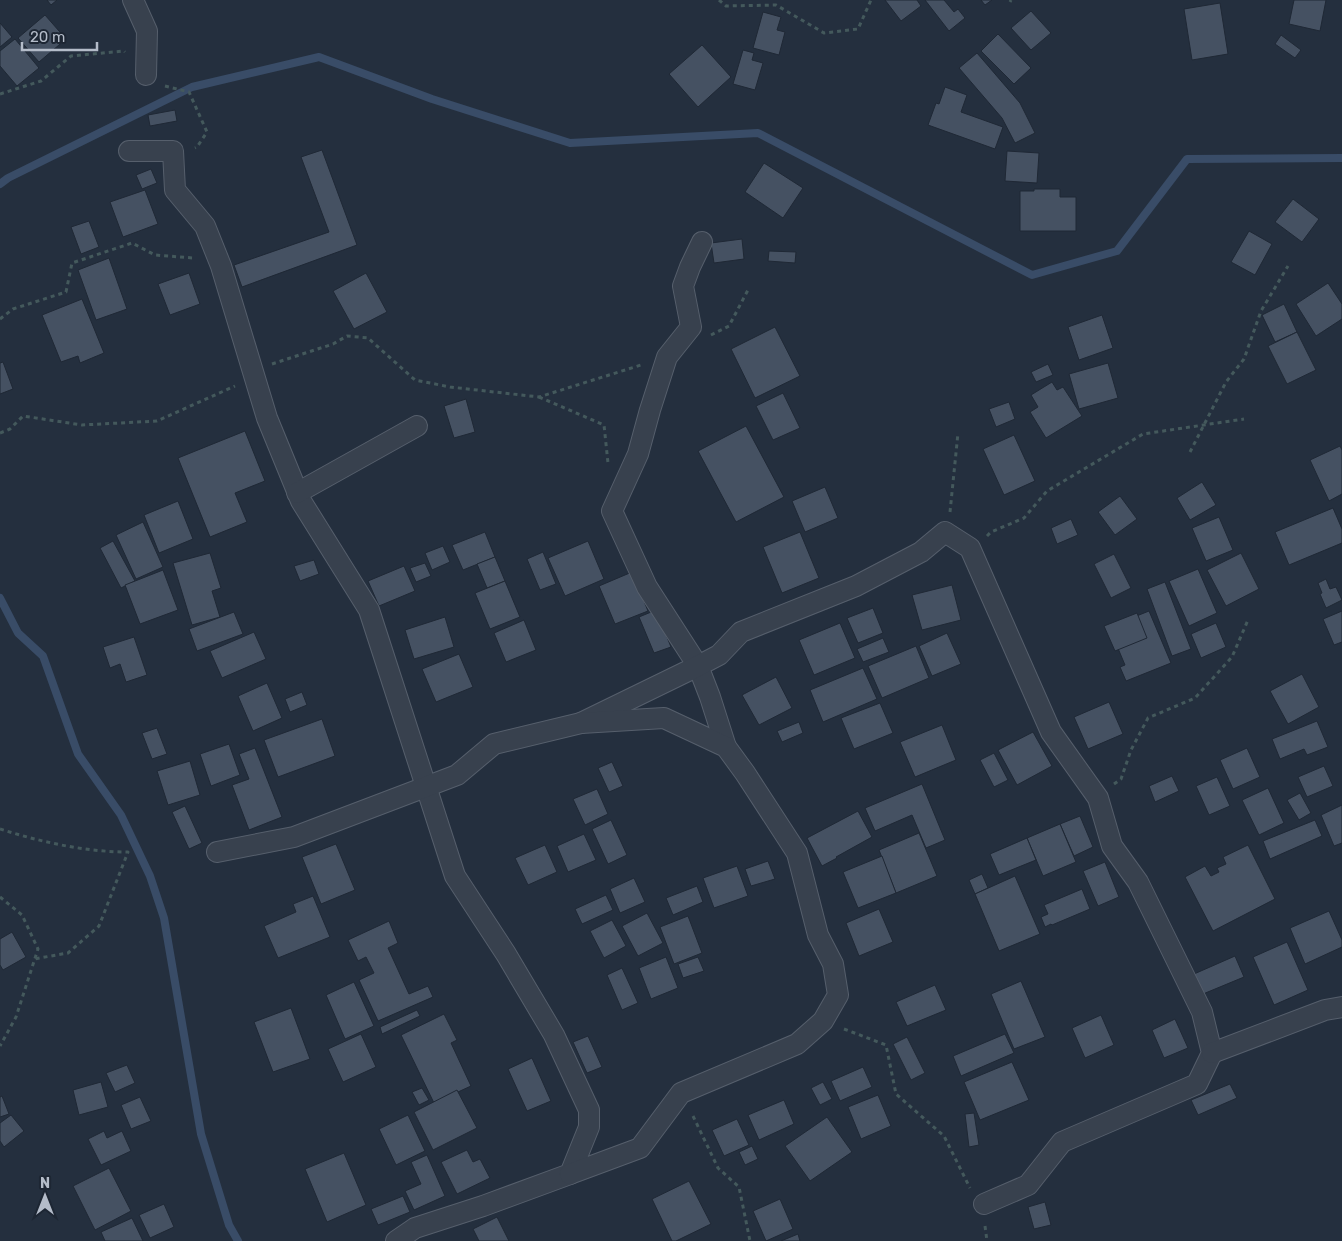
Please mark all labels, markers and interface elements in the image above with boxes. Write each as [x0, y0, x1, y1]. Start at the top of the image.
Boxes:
scale bar [22, 20, 98, 52]
text: 20 m [30, 28, 65, 46]
north arrow [20, 1171, 70, 1221]
text: N [40, 1175, 50, 1192]

